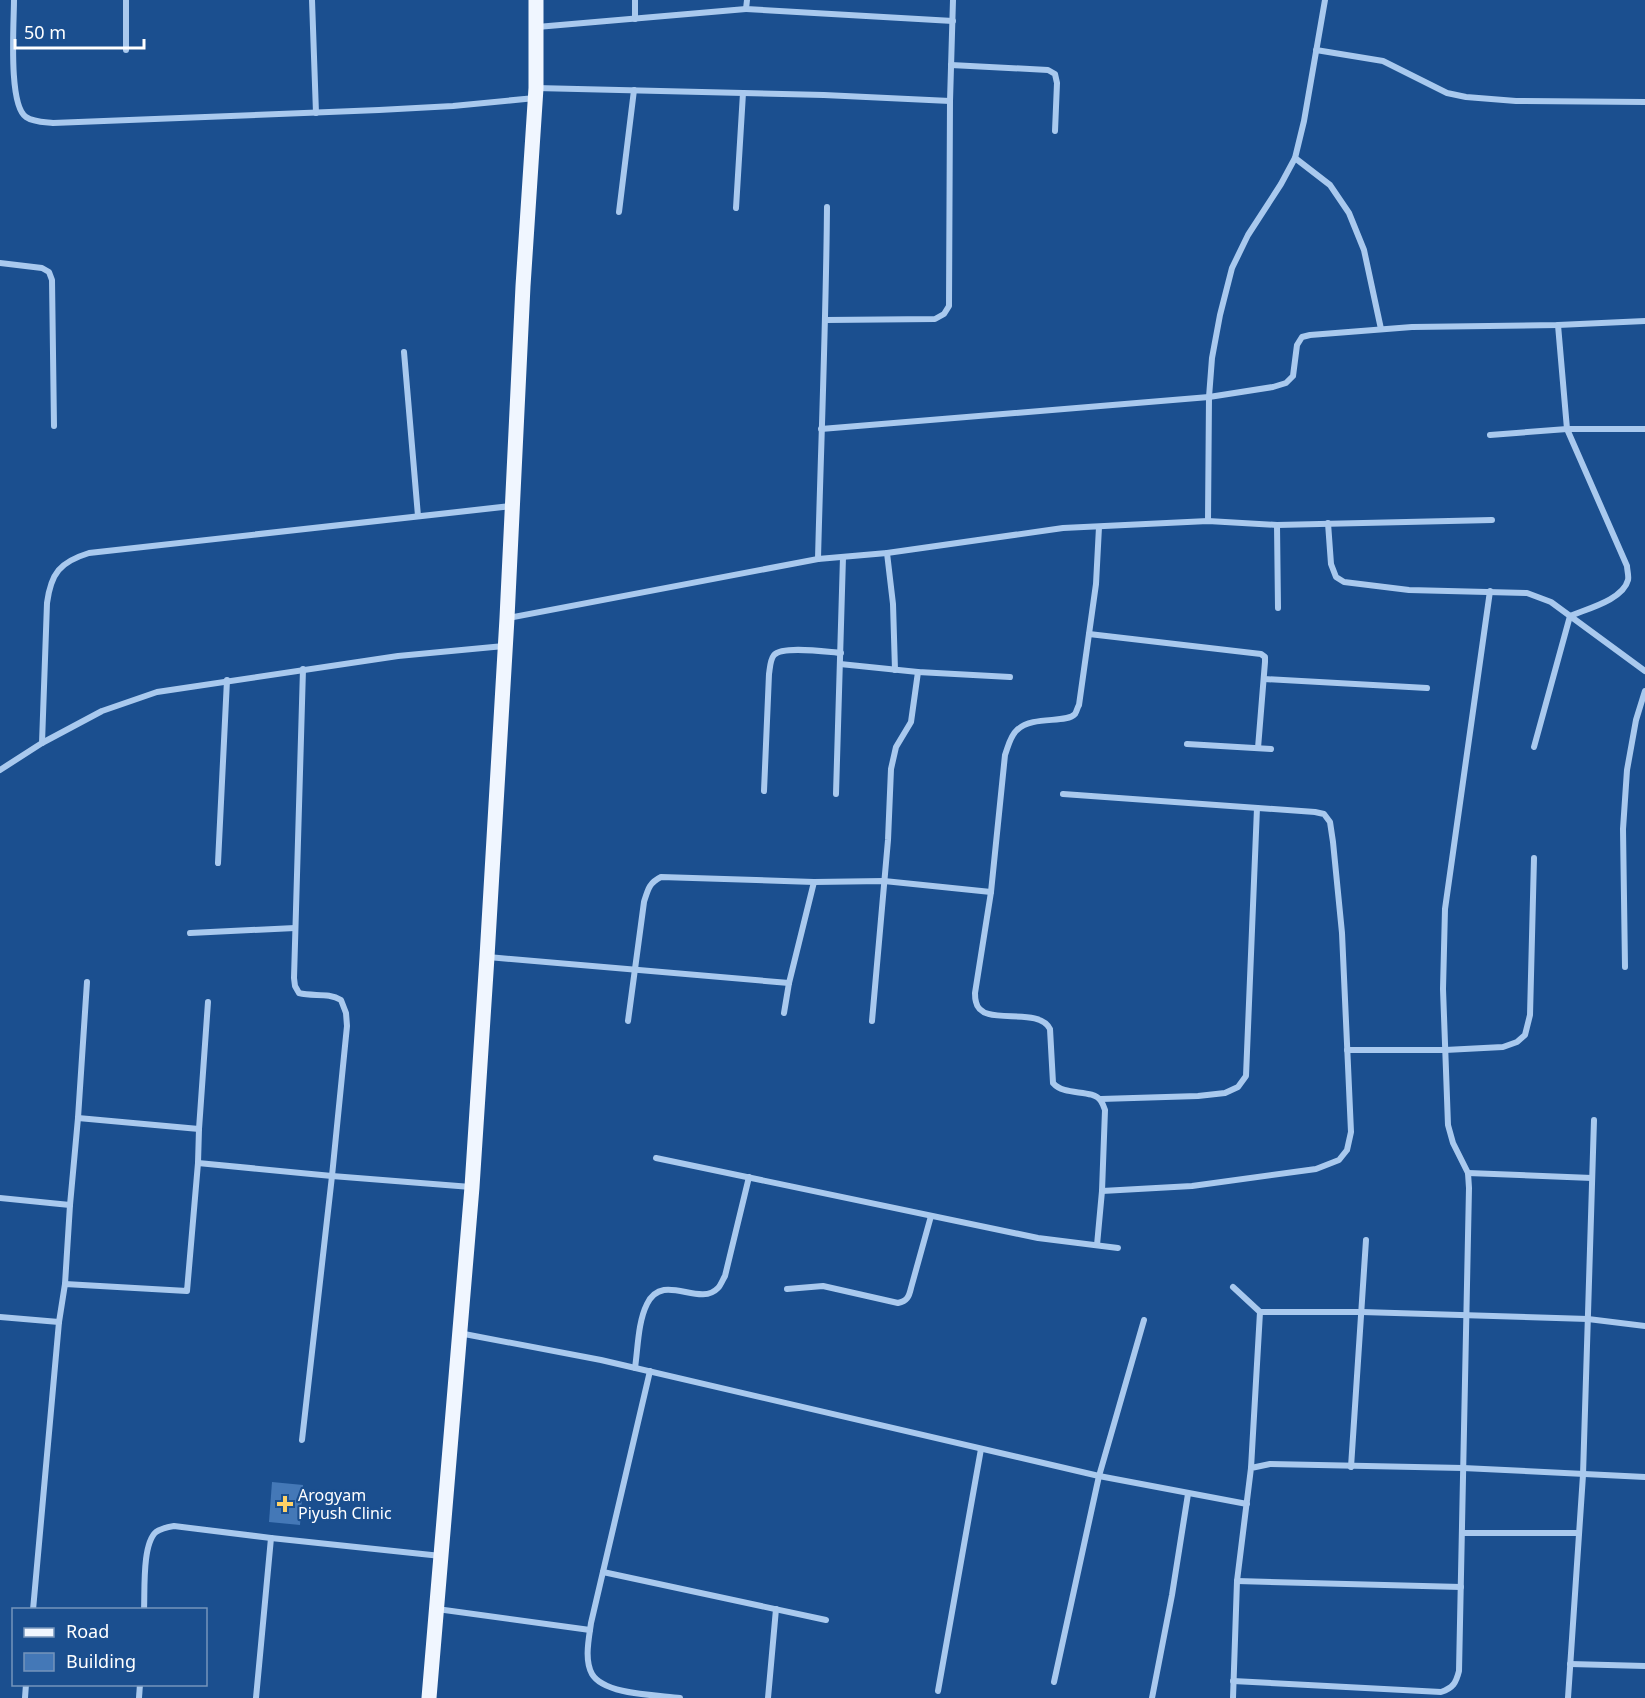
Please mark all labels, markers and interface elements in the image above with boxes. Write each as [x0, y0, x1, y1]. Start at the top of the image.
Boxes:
scale bar [15, 12, 144, 50]
text: 50 m [24, 20, 66, 44]
place label: Arogyam Piyush Clinic [298, 1484, 392, 1524]
marker: Arogyam Piyush Clinic [276, 1495, 294, 1513]
legend [12, 1608, 207, 1686]
text: Road [66, 1619, 109, 1643]
text: Building [66, 1649, 136, 1673]

